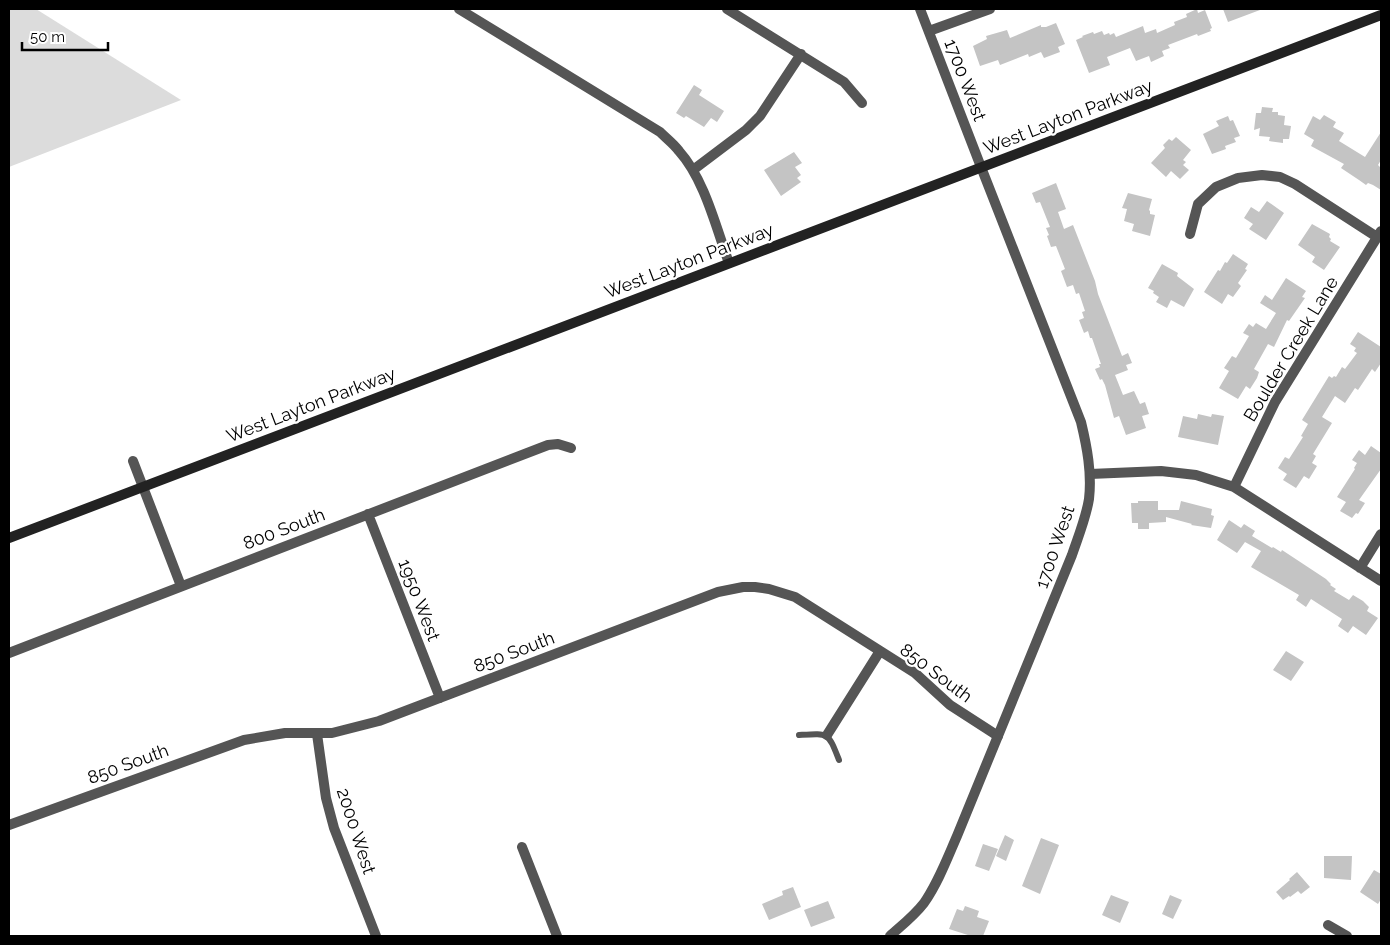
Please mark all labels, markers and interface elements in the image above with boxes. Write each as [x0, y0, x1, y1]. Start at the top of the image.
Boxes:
scale bar [22, 20, 109, 52]
text: 50 m [30, 28, 65, 46]
street label: 1700 West [940, 36, 991, 124]
street label: West Layton Parkway [980, 75, 1156, 158]
street label: West Layton Parkway [601, 219, 777, 302]
street label: Boulder Creek Lane [1239, 272, 1342, 425]
street label: West Layton Parkway [223, 363, 399, 446]
street label: 800 South [240, 503, 328, 554]
street label: 1700 West [1031, 503, 1078, 591]
street label: 1950 West [394, 556, 445, 644]
street label: 850 South [470, 627, 557, 677]
street label: 850 South [896, 639, 977, 707]
street label: 850 South [84, 739, 171, 788]
street label: 2000 West [333, 785, 380, 877]

